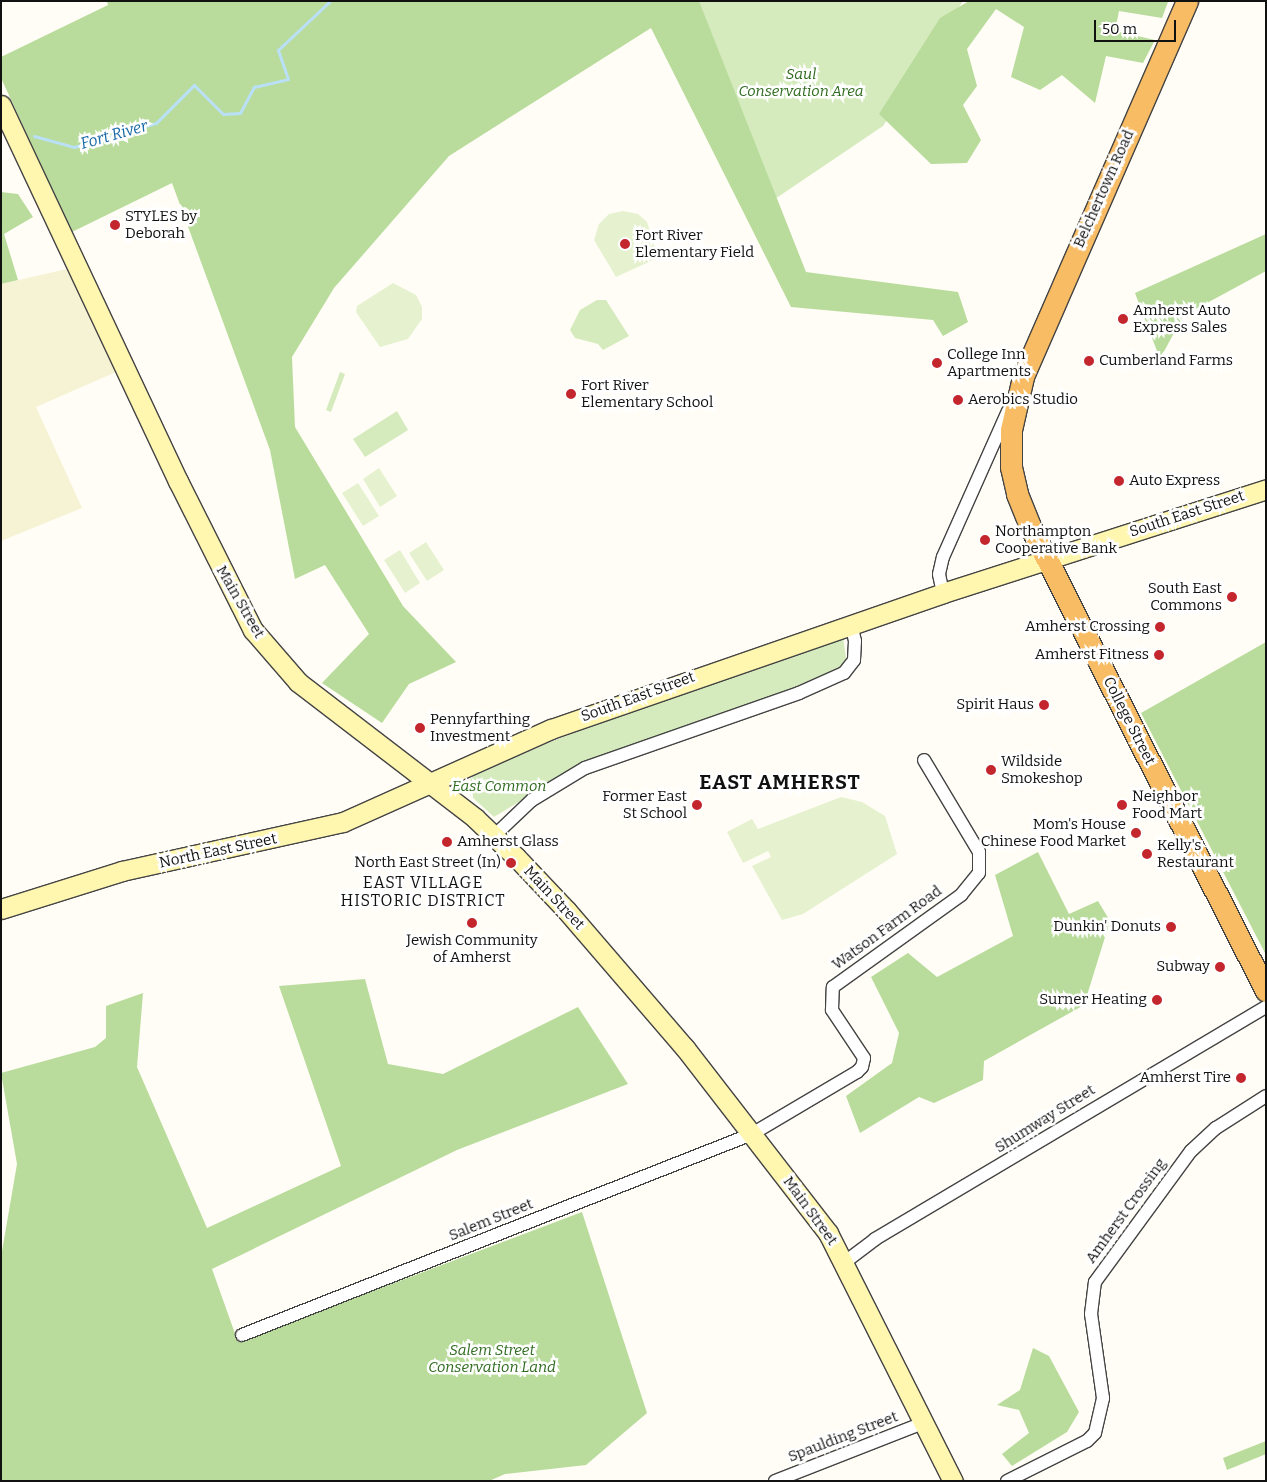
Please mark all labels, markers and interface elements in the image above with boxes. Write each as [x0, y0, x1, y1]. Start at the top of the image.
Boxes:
scale bar [1097, 10, 1180, 42]
text: 50 m [1102, 20, 1137, 38]
park label: Saul Conservation Area [738, 65, 864, 100]
water label: Fort River [78, 116, 150, 154]
street label: Belchertown Road [1070, 127, 1138, 251]
place label: STYLES by Deborah [125, 207, 197, 242]
marker: STYLES by Deborah [109, 219, 121, 231]
place label: Fort River Elementary Field [635, 226, 754, 261]
marker: Fort River Elementary Field [619, 238, 631, 250]
place label: Amherst Auto Express Sales [1133, 301, 1231, 336]
marker: Amherst Auto Express Sales [1117, 313, 1129, 325]
place label: College Inn Apartments [947, 345, 1031, 380]
place label: Cumberland Farms [1099, 352, 1233, 370]
marker: Cumberland Farms [1083, 355, 1095, 367]
marker: College Inn Apartments [931, 357, 943, 369]
place label: Fort River Elementary School [581, 376, 713, 411]
marker: Fort River Elementary School [565, 388, 577, 400]
place label: Aerobics Studio [968, 391, 1078, 409]
marker: Aerobics Studio [952, 394, 964, 406]
place label: Auto Express [1129, 472, 1220, 490]
marker: Auto Express [1113, 475, 1125, 487]
street label: South East Street [1127, 487, 1247, 541]
place label: Northampton Cooperative Bank [995, 522, 1117, 557]
marker: Northampton Cooperative Bank [979, 534, 991, 546]
street label: Main Street [212, 563, 268, 641]
place label: South East Commons [1148, 579, 1222, 614]
marker: South East Commons [1226, 591, 1238, 603]
place label: Amherst Crossing [1025, 618, 1150, 636]
marker: Amherst Crossing [1154, 621, 1166, 633]
place label: Amherst Fitness [1035, 646, 1149, 664]
marker: Amherst Fitness [1153, 649, 1165, 661]
street label: South East Street [579, 668, 697, 726]
street label: College Street [1099, 674, 1159, 768]
place label: Spirit Haus [956, 696, 1034, 714]
marker: Spirit Haus [1038, 699, 1050, 711]
place label: Pennyfarthing Investment [430, 710, 530, 745]
marker: Pennyfarthing Investment [414, 722, 426, 734]
place label: Wildside Smokeshop [1001, 752, 1083, 787]
marker: Wildside Smokeshop [985, 764, 997, 776]
district label: EAST AMHERST [698, 770, 862, 794]
park label: East Common [452, 778, 546, 796]
place label: Former East St School [602, 787, 687, 822]
place label: Neighbor Food Mart [1132, 787, 1202, 822]
marker: Former East St School [691, 799, 703, 811]
marker: Neighbor Food Mart [1116, 799, 1128, 811]
place label: Mom's House Chinese Food Market [981, 815, 1126, 850]
marker: Mom's House Chinese Food Market [1130, 827, 1142, 839]
street label: North East Street [158, 830, 278, 872]
place label: Amherst Glass [457, 833, 559, 851]
marker: Amherst Glass [441, 836, 453, 848]
place label: Kelly's Restaurant [1157, 836, 1234, 871]
marker: Kelly's Restaurant [1141, 848, 1153, 860]
place label: North East Street (In) [354, 854, 501, 872]
marker: North East Street (In) [505, 857, 517, 869]
street label: Main Street [520, 862, 588, 934]
district label: EAST VILLAGE HISTORIC DISTRICT [338, 873, 508, 911]
street label: Watson Farm Road [829, 882, 945, 974]
marker: Jewish Community of Amherst [466, 917, 478, 929]
place label: Dunkin' Donuts [1053, 918, 1161, 936]
marker: Dunkin' Donuts [1165, 921, 1177, 933]
place label: Jewish Community of Amherst [406, 931, 538, 966]
place label: Subway [1156, 958, 1210, 976]
marker: Subway [1214, 961, 1226, 973]
place label: Surner Heating [1039, 991, 1147, 1009]
marker: Surner Heating [1151, 994, 1163, 1006]
place label: Amherst Tire [1139, 1069, 1231, 1087]
marker: Amherst Tire [1235, 1072, 1247, 1084]
street label: Shumway Street [992, 1081, 1098, 1157]
street label: Amherst Crossing [1082, 1155, 1170, 1267]
street label: Main Street [779, 1173, 841, 1249]
street label: Salem Street [446, 1195, 536, 1245]
park label: Salem Street Conservation Land [428, 1341, 556, 1376]
street label: Spaulding Street [786, 1408, 900, 1466]

